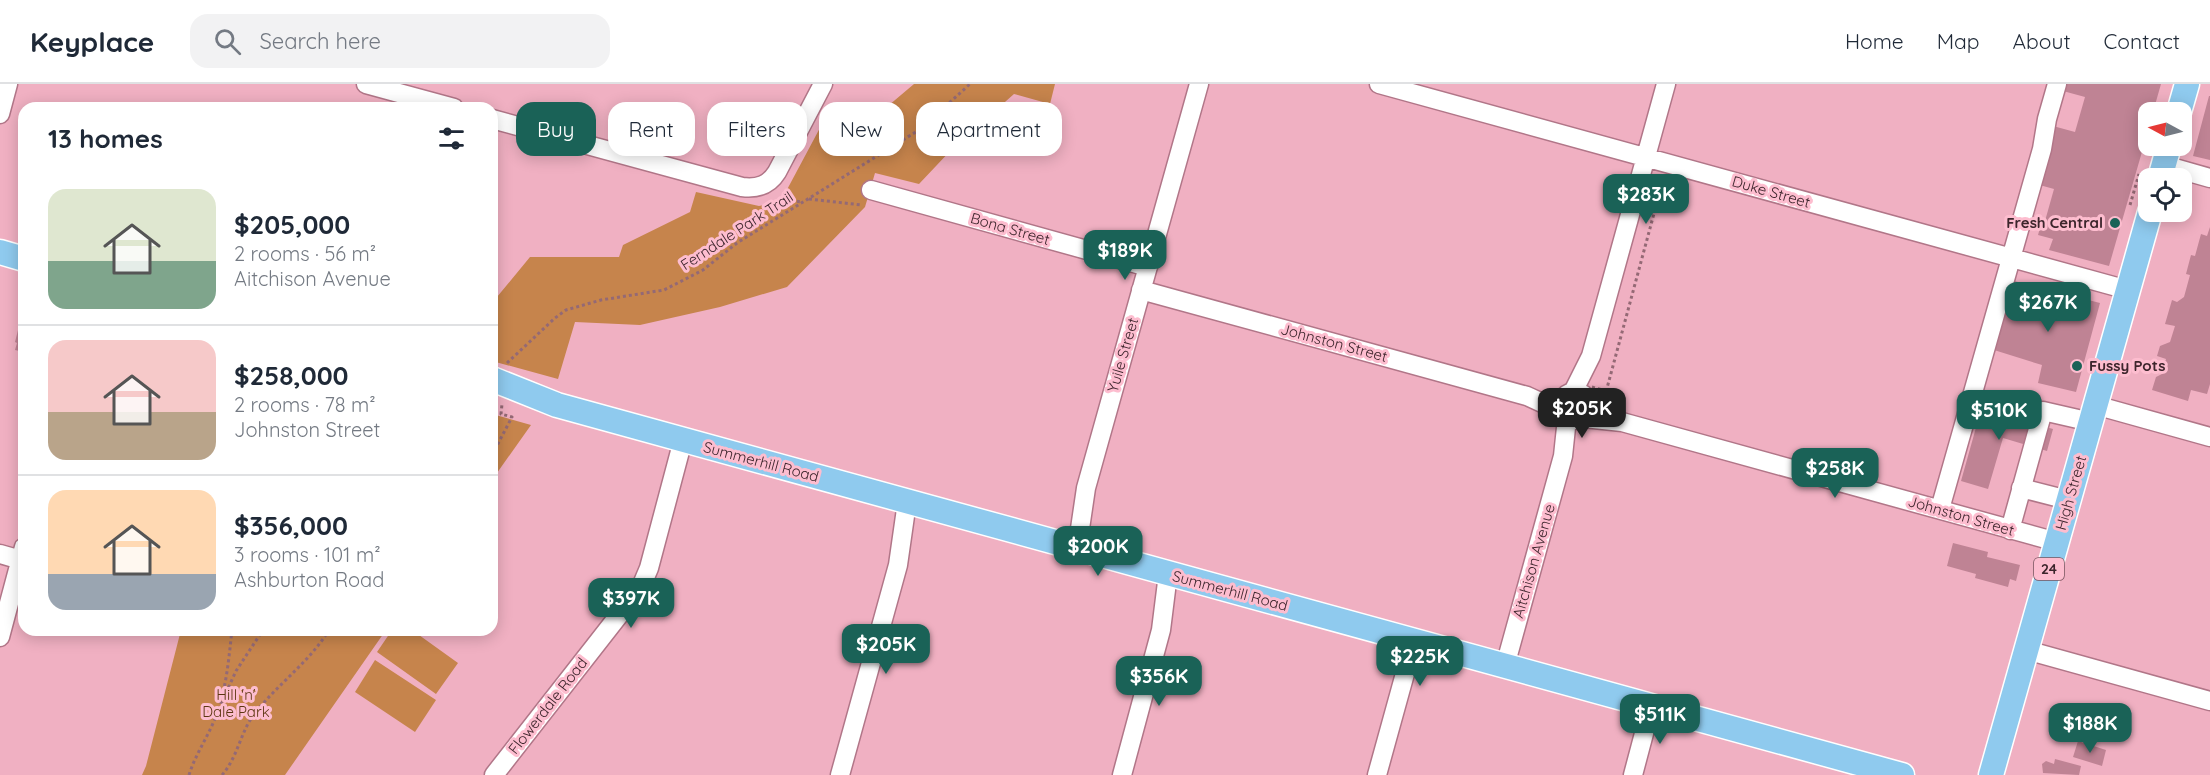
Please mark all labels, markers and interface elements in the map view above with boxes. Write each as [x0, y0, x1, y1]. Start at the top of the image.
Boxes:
search box [190, 14, 610, 68]
text: Keyplace [30, 24, 154, 59]
icon: search [211, 25, 244, 58]
text: Search here [259, 27, 381, 55]
text: Home [1845, 28, 1904, 54]
text: Map [1937, 28, 1980, 54]
text: About [2013, 28, 2071, 54]
text: Contact [2104, 28, 2180, 54]
chip: Buy [516, 102, 596, 156]
chip: Rent [608, 102, 695, 156]
chip: Filters [707, 102, 807, 156]
chip: New [819, 102, 904, 156]
chip: Apartment [916, 102, 1062, 156]
north arrow [2138, 102, 2192, 156]
map controls [2138, 102, 2192, 222]
text: 13 homes [48, 122, 163, 155]
icon: filters [435, 122, 468, 155]
button: locate [2138, 168, 2192, 222]
street label: Duke Street [1730, 171, 1812, 212]
pin: $283K [1604, 174, 1688, 225]
text: $283K [1617, 181, 1675, 206]
street label: Ferndale Park Trail [677, 187, 797, 274]
text: $205,000 [234, 208, 350, 241]
street label: Bona Street [968, 208, 1052, 249]
icon: home [96, 213, 168, 285]
place label: Fresh Central [2006, 213, 2103, 232]
marker: Fresh Central [2108, 216, 2122, 230]
pin: $189K [1083, 230, 1167, 281]
text: $189K [1097, 237, 1153, 262]
text: 2 rooms · 56 m² [234, 241, 376, 266]
text: Aitchison Avenue [234, 266, 391, 291]
pin: $267K [2006, 282, 2090, 333]
text: $267K [2019, 289, 2077, 314]
street label: Yuile Street [1103, 315, 1142, 394]
street label: Johnston Street [1279, 319, 1390, 366]
place label: Fussy Pots [2089, 356, 2165, 375]
text: $258,000 [234, 359, 349, 392]
marker: Fussy Pots [2070, 359, 2084, 373]
icon: home [96, 364, 168, 436]
pin: $205K [1540, 388, 1624, 439]
pin: $510K [1957, 390, 2041, 441]
text: 2 rooms · 78 m² [234, 392, 376, 417]
text: $205K [1552, 395, 1612, 420]
text: $510K [1971, 397, 2027, 422]
text: Johnston Street [234, 417, 380, 442]
street label: Summerhill Road [701, 437, 821, 486]
pin: $258K [1793, 448, 1877, 499]
street label: High Street [2051, 453, 2090, 532]
text: $258K [1806, 455, 1864, 480]
street label: Johnston Street [1906, 491, 2016, 540]
street label: Aitchison Avenue [1508, 502, 1559, 620]
text: $356,000 [234, 509, 348, 542]
icon: home [96, 514, 168, 586]
pin: $200K [1056, 526, 1140, 577]
text: $200K [1068, 533, 1128, 558]
text: 3 rooms · 101 m² [234, 542, 381, 567]
road number: 24 [2034, 558, 2064, 580]
street label: Summerhill Road [1170, 566, 1290, 615]
text: Ashburton Road [234, 567, 384, 592]
pin: $397K [589, 578, 673, 629]
text: $397K [602, 585, 660, 610]
pin: $205K [844, 624, 928, 675]
text: $205K [856, 631, 916, 656]
pin: $225K [1378, 636, 1462, 687]
text: $225K [1390, 643, 1450, 668]
street label: Flowerdale Road [504, 654, 591, 758]
pin: $356K [1117, 656, 1201, 707]
text: $356K [1130, 663, 1188, 688]
park label: Hill 'n' Dale Park [202, 685, 270, 721]
pin: $511K [1618, 694, 1702, 745]
text: $511K [1634, 701, 1686, 726]
pin: $188K [2048, 703, 2132, 754]
text: $188K [2063, 710, 2117, 735]

